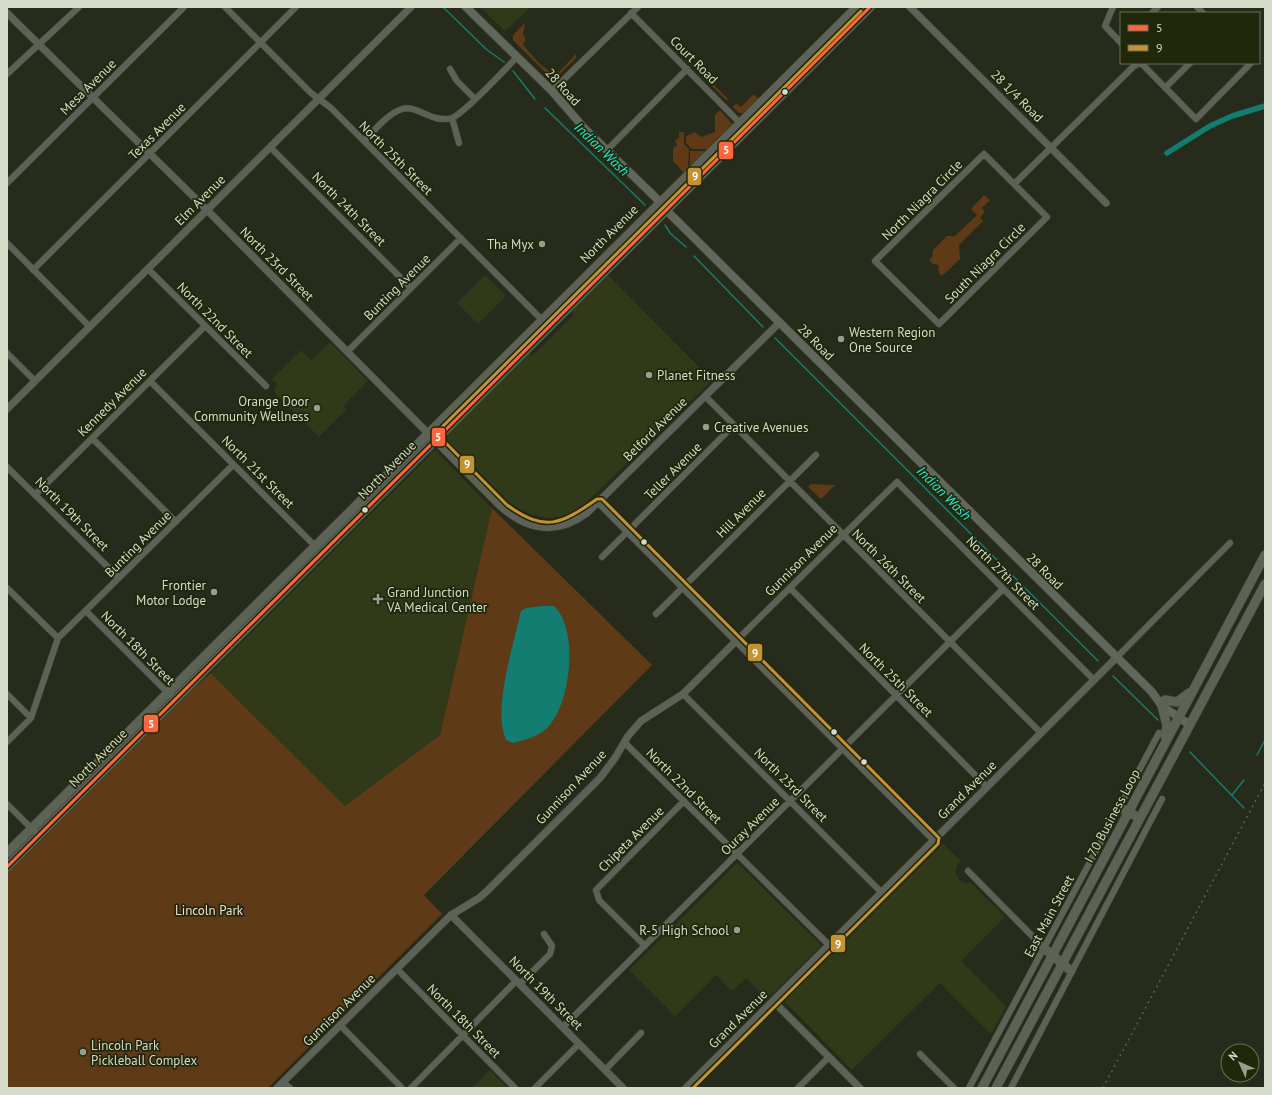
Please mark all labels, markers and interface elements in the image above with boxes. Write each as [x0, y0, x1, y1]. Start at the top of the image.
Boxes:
legend [1120, 12, 1260, 64]
text: 5 [1156, 20, 1163, 35]
street label: Court Road [666, 32, 722, 88]
text: 9 [1156, 40, 1163, 55]
street label: Mesa Avenue [56, 55, 120, 119]
street label: 28 Road [542, 65, 584, 109]
street label: 28 1/4 Road [987, 66, 1047, 126]
unlabelled marker [780, 87, 790, 97]
street label: Texas Avenue [125, 99, 189, 163]
street label: North 25th Street [355, 117, 437, 199]
water label: Indian Wash [571, 118, 633, 180]
line badge: 5 [718, 141, 734, 160]
text: 5 [723, 143, 729, 157]
street label: North Niagra Circle [878, 156, 966, 244]
line badge: 9 [687, 167, 702, 186]
street label: North 24th Street [308, 168, 390, 250]
text: 9 [692, 169, 698, 183]
street label: Elm Avenue [171, 171, 229, 229]
street label: North Avenue [576, 201, 642, 267]
street label: South Niagra Circle [941, 219, 1029, 307]
street label: North 23rd Street [236, 223, 318, 305]
place label: Tha Myx [487, 236, 534, 253]
marker: Tha Myx [537, 239, 547, 249]
street label: Bunting Avenue [360, 250, 434, 324]
street label: North 22nd Street [173, 278, 257, 362]
street label: 28 Road [794, 320, 838, 364]
place label: Western Region One Source [849, 324, 935, 356]
marker: Western Region One Source [836, 334, 846, 344]
street label: Kennedy Avenue [74, 364, 150, 440]
place label: Planet Fitness [657, 367, 735, 384]
marker: Planet Fitness [644, 370, 654, 380]
place label: Orange Door Community Wellness [194, 393, 310, 425]
street label: Belford Avenue [619, 393, 691, 465]
marker: Orange Door Community Wellness [312, 403, 322, 413]
place label: Creative Avenues [714, 419, 808, 436]
marker: Creative Avenues [701, 422, 711, 432]
line badge: 5 [431, 427, 446, 447]
text: 5 [435, 430, 441, 444]
street label: North 21st Street [218, 432, 298, 512]
street label: North Avenue [354, 437, 420, 503]
street label: Teller Avenue [641, 439, 705, 503]
line badge: 9 [459, 455, 475, 474]
text: 9 [464, 457, 470, 471]
water label: Indian Wash [913, 462, 975, 524]
street label: North 19th Street [31, 473, 113, 555]
street label: Hill Avenue [713, 485, 769, 541]
unlabelled marker [360, 505, 370, 515]
street label: Bunting Avenue [101, 507, 175, 581]
street label: Gunnison Avenue [761, 520, 841, 600]
street label: North 26th Street [848, 525, 930, 607]
street label: North 27th Street [962, 532, 1044, 614]
unlabelled marker [639, 537, 649, 547]
street label: 28 Road [1023, 549, 1067, 593]
place label: Frontier Motor Lodge [136, 577, 207, 609]
place label: Grand Junction VA Medical Center [386, 584, 488, 616]
marker: Frontier Motor Lodge [209, 587, 219, 597]
marker: Grand Junction VA Medical Center [372, 593, 384, 605]
street label: North 18th Street [97, 607, 179, 689]
street label: North 25th Street [855, 639, 937, 721]
line badge: 9 [747, 643, 763, 662]
text: 9 [752, 646, 758, 660]
line badge: 5 [143, 714, 159, 733]
text: 5 [148, 717, 154, 731]
street label: North Avenue [65, 725, 131, 791]
unlabelled marker [829, 727, 839, 737]
street label: North 22nd Street [642, 744, 726, 828]
street label: North 23rd Street [750, 744, 832, 826]
street label: Gunnison Avenue [532, 746, 610, 828]
unlabelled marker [859, 757, 869, 767]
street label: Grand Avenue [934, 757, 1000, 823]
street label: I 70 Business Loop [1080, 766, 1144, 866]
street label: Ouray Avenue [717, 793, 783, 859]
street label: Chipeta Avenue [595, 803, 667, 875]
street label: East Main Street [1020, 871, 1078, 960]
park label: Lincoln Park [175, 902, 244, 919]
place label: R-5 High School [639, 922, 729, 939]
marker: R-5 High School [732, 925, 742, 935]
line badge: 9 [830, 934, 846, 953]
text: 9 [835, 937, 841, 951]
street label: North 19th Street [505, 952, 587, 1034]
street label: Gunnison Avenue [299, 970, 379, 1050]
street label: North 18th Street [423, 980, 505, 1062]
street label: Grand Avenue [705, 986, 771, 1052]
place label: Lincoln Park Pickleball Complex [91, 1037, 197, 1069]
north arrow [1220, 1043, 1260, 1083]
marker: Lincoln Park Pickleball Complex [78, 1047, 88, 1057]
text: N [1225, 1048, 1240, 1063]

